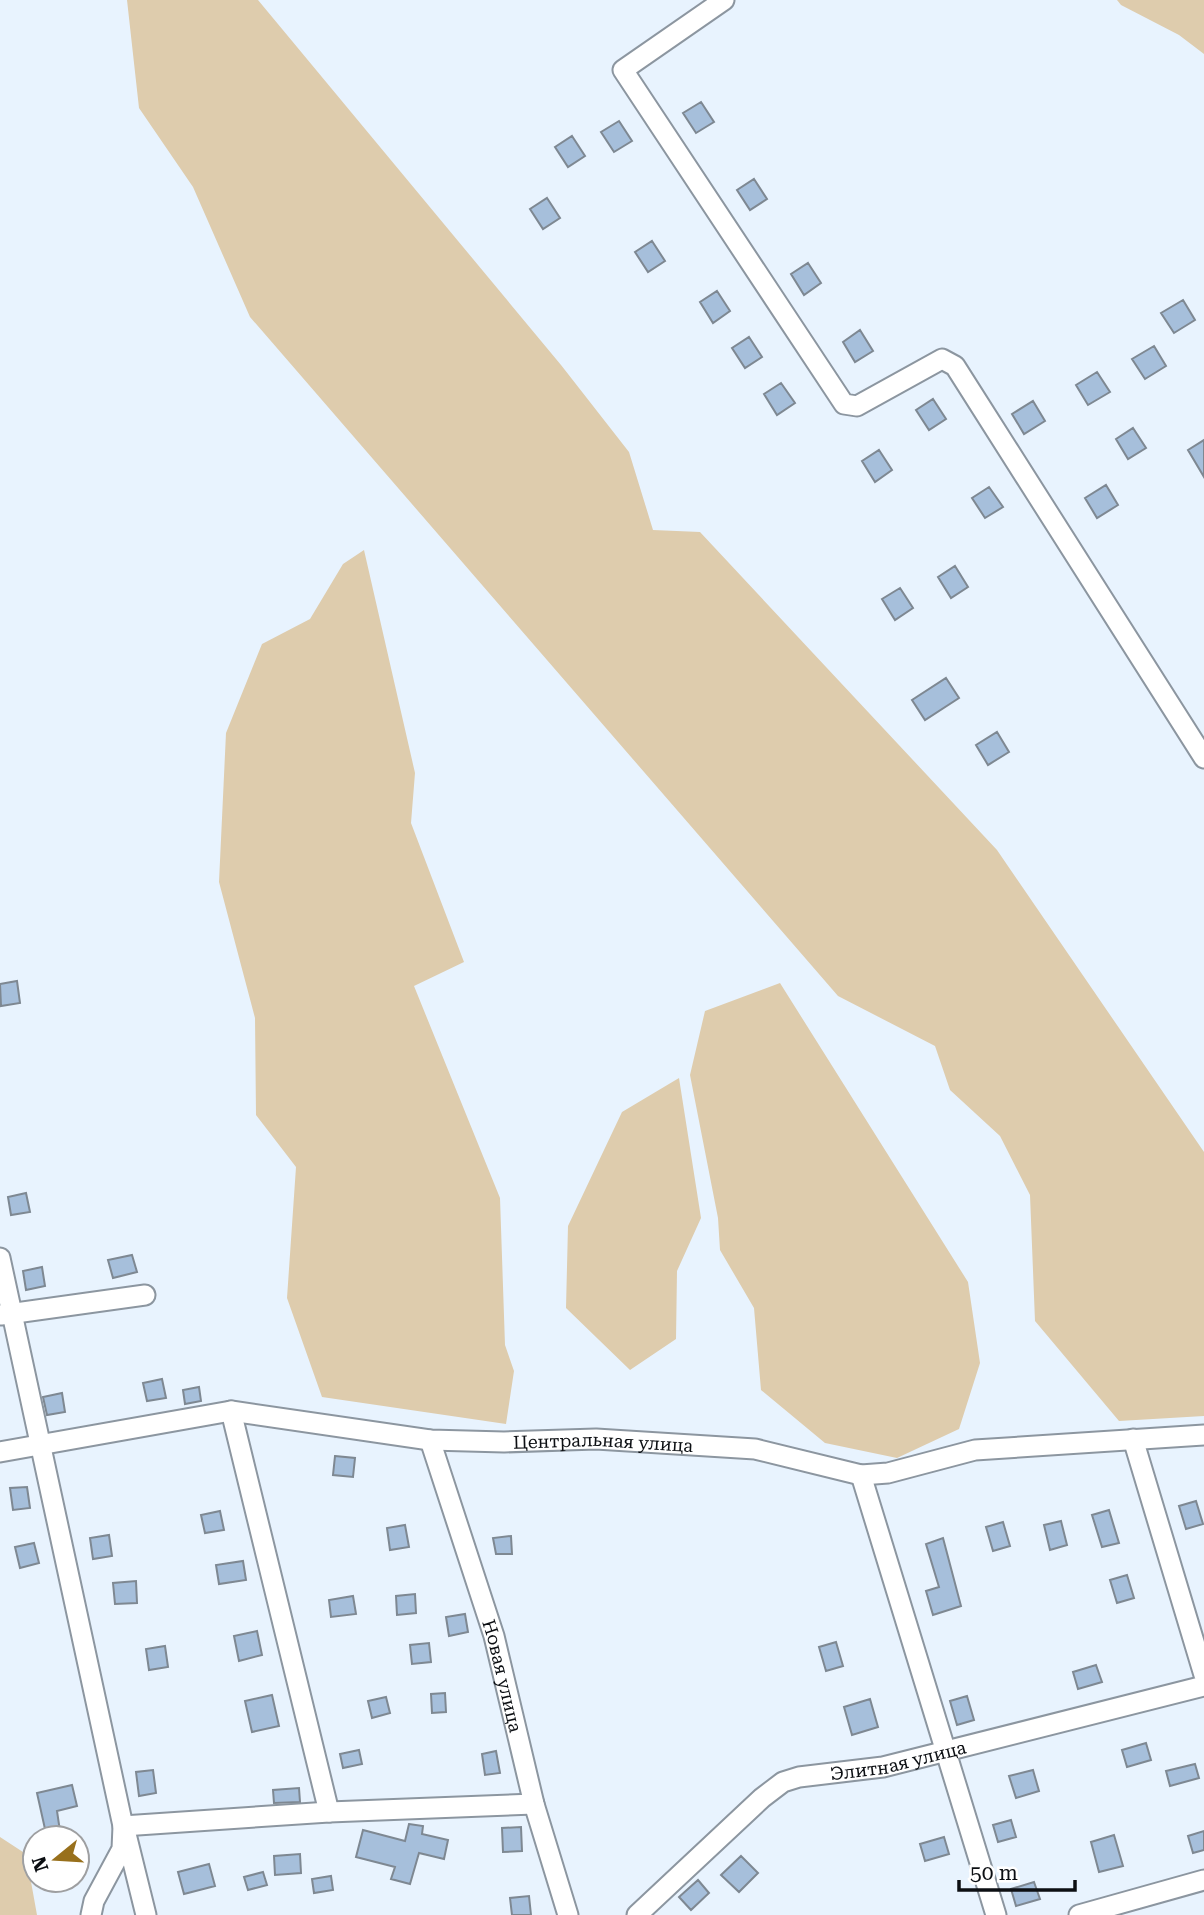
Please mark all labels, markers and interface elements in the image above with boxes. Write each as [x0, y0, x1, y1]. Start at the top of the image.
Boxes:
street label: Центральная улица [513, 1428, 694, 1456]
street label: Новая улица [479, 1617, 527, 1735]
street label: Элитная улица [829, 1736, 968, 1784]
north arrow [21, 1824, 91, 1894]
scale bar [959, 1848, 1074, 1892]
text: N [27, 1853, 54, 1875]
text: 50 m [970, 1861, 1018, 1885]

